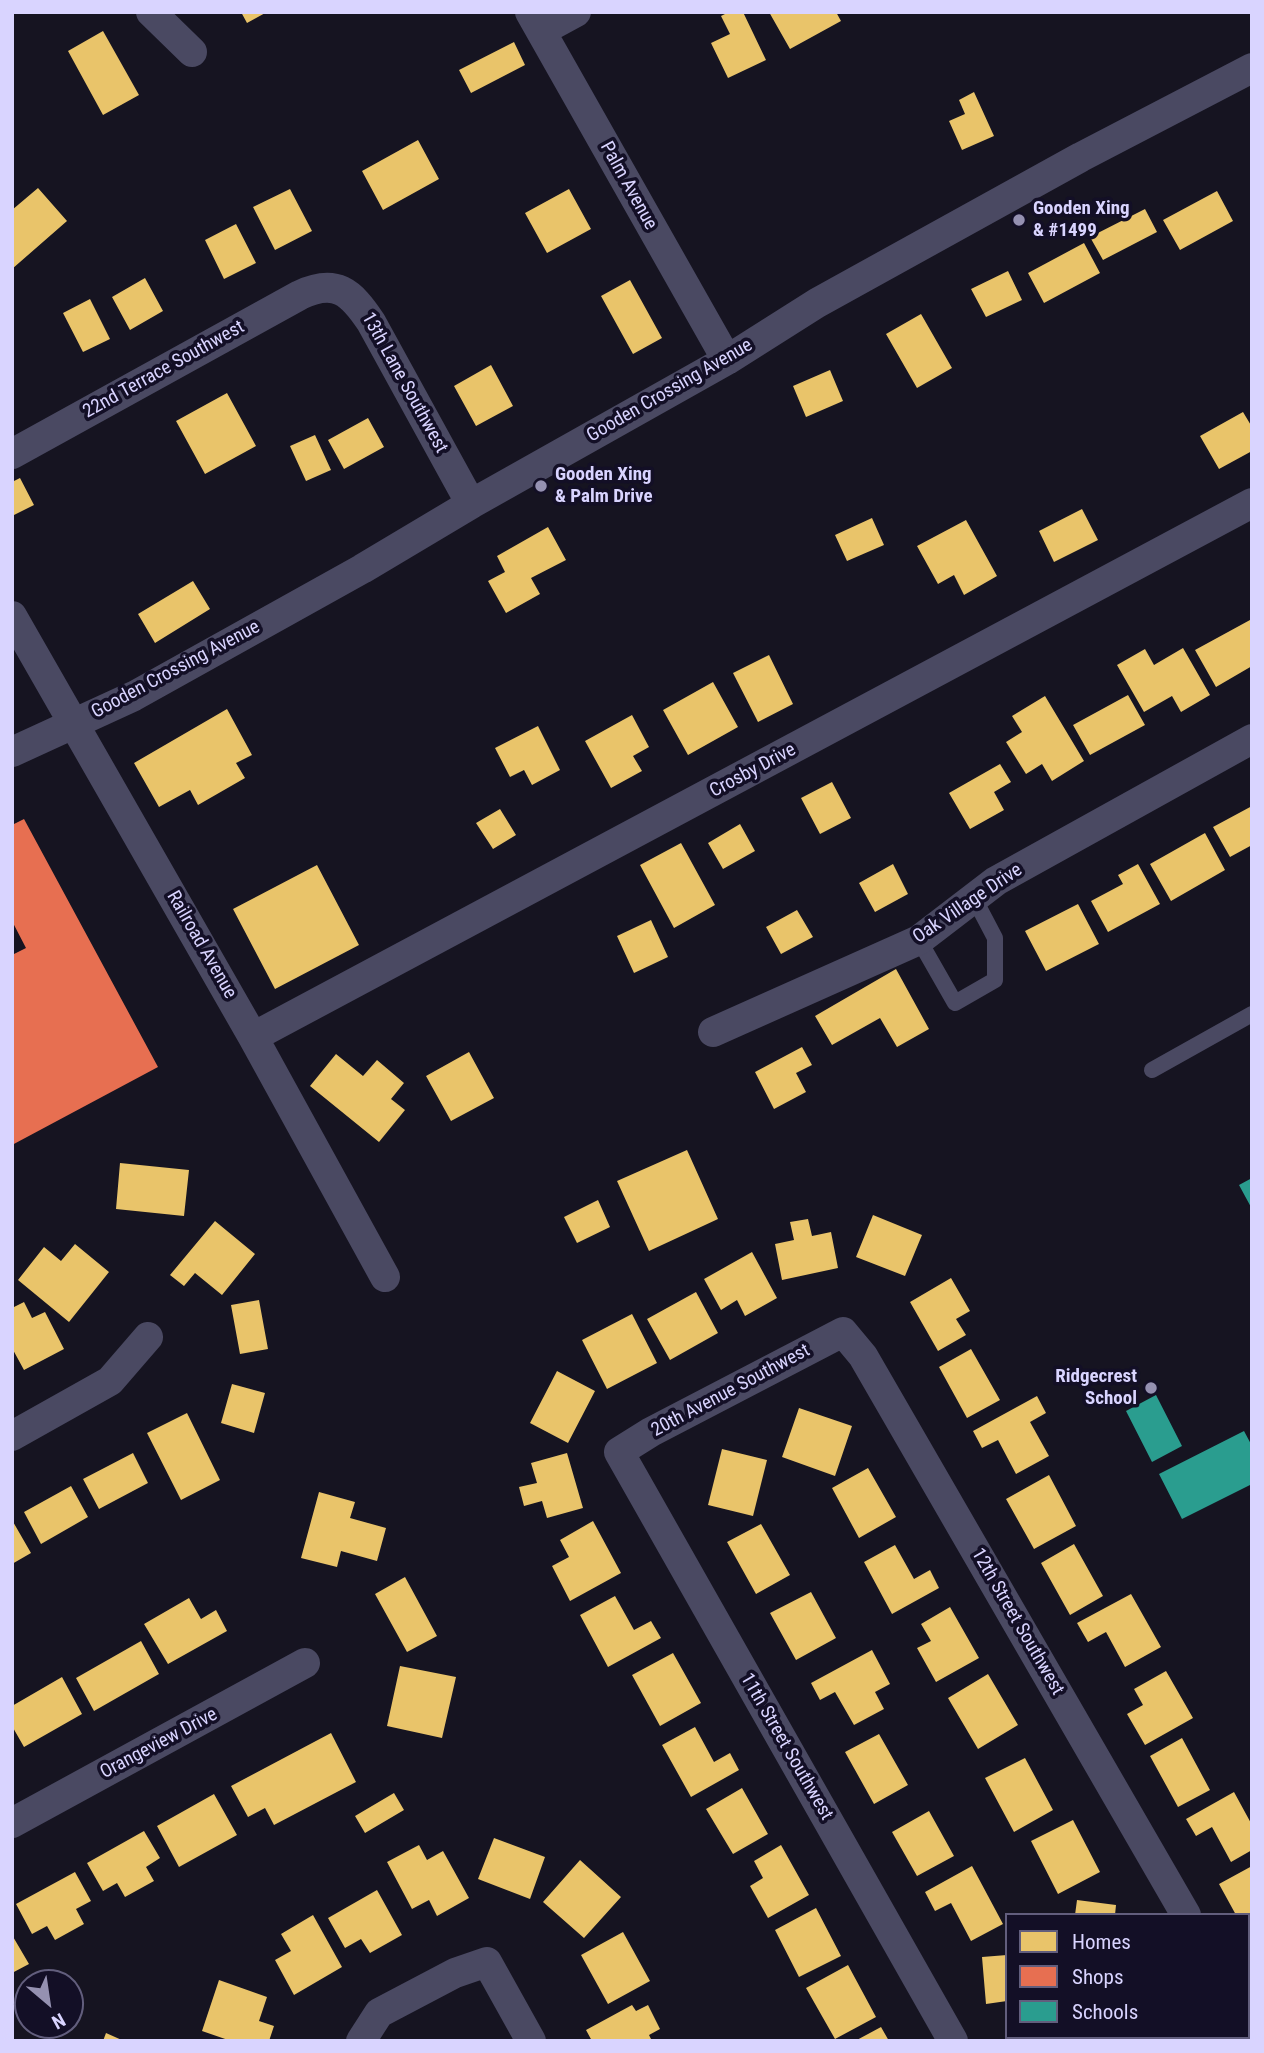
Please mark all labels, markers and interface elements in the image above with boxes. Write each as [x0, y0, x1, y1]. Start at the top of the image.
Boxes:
street label: Palm Avenue [594, 138, 662, 234]
place label: Gooden Xing & #1499 [1033, 198, 1130, 242]
marker: Gooden Xing & #1499 [1011, 212, 1027, 228]
street label: 13th Lane Southwest [356, 309, 452, 457]
street label: 22nd Terrace Southwest [79, 316, 249, 424]
street label: Gooden Crossing Avenue [583, 334, 757, 448]
place label: Gooden Xing & Palm Drive [555, 464, 653, 508]
marker: Gooden Xing & Palm Drive [533, 478, 549, 494]
street label: Gooden Crossing Avenue [88, 616, 264, 724]
street label: Crosby Drive [706, 739, 800, 803]
street label: Oak Village Drive [909, 859, 1027, 949]
street label: Railroad Avenue [161, 887, 241, 1003]
street label: 20th Avenue Southwest [648, 1340, 814, 1442]
place label: Ridgecrest School [1055, 1366, 1137, 1410]
marker: Ridgecrest School [1143, 1380, 1159, 1396]
street label: 12th Street Southwest [966, 1545, 1068, 1699]
street label: 11th Street Southwest [735, 1670, 837, 1824]
street label: Orangeview Drive [97, 1704, 221, 1784]
legend [1005, 1913, 1250, 2039]
text: Homes [1072, 1930, 1131, 1954]
text: Shops [1072, 1965, 1124, 1989]
north arrow [14, 1969, 84, 2039]
text: Schools [1072, 2000, 1138, 2024]
text: N [48, 2008, 69, 2034]

